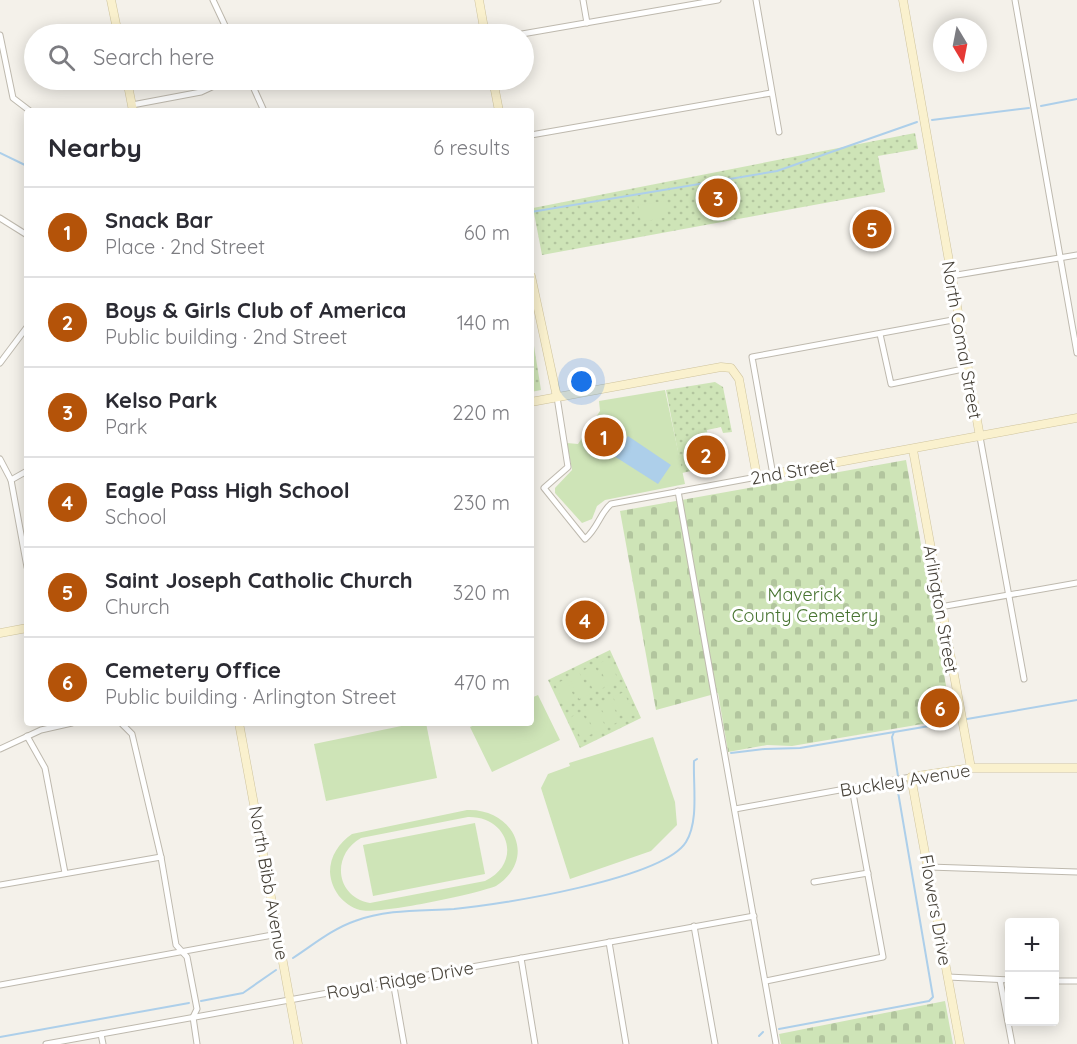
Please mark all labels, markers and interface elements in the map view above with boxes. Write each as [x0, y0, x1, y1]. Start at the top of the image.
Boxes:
north arrow [933, 18, 987, 72]
search box [24, 24, 534, 90]
icon: search [45, 41, 78, 74]
text: Search here [93, 43, 214, 71]
text: Nearby [48, 131, 142, 164]
text: 6 results [433, 135, 510, 160]
pin: 3 [698, 176, 738, 220]
text: Snack Bar [105, 206, 213, 234]
pin: 5 [852, 206, 892, 252]
text: 1 [64, 220, 71, 245]
text: 60 m [464, 220, 510, 245]
text: Place · 2nd Street [105, 234, 265, 259]
street label: North Comal Street [937, 259, 987, 421]
text: Boys & Girls Club of America [105, 296, 406, 324]
text: 2 [62, 310, 73, 335]
text: 140 m [457, 310, 510, 335]
text: Public building · 2nd Street [105, 324, 347, 349]
your location [567, 367, 596, 396]
text: Kelso Park [105, 386, 217, 414]
text: 3 [62, 400, 73, 425]
text: 220 m [452, 400, 510, 425]
text: Park [105, 414, 147, 439]
pin: 1 [584, 414, 624, 460]
pin: 2 [686, 432, 726, 478]
street label: 2nd Street [749, 452, 837, 490]
text: Eagle Pass High School [105, 476, 350, 504]
text: 4 [62, 490, 73, 515]
text: 230 m [453, 490, 510, 515]
text: School [105, 504, 167, 529]
street label: Arlington Street [918, 543, 964, 675]
text: Saint Joseph Catholic Church [105, 566, 413, 594]
text: 5 [62, 580, 73, 605]
text: 320 m [453, 580, 510, 605]
park label: Maverick County Cemetery [732, 583, 878, 627]
text: Church [105, 594, 170, 619]
pin: 4 [566, 598, 604, 642]
text: Cemetery Office [105, 656, 281, 684]
text: 6 [62, 670, 73, 695]
text: 470 m [454, 670, 510, 695]
text: Public building · Arlington Street [105, 684, 396, 709]
pin: 6 [920, 686, 960, 730]
street label: Buckley Avenue [838, 758, 972, 802]
street label: North Bibb Avenue [244, 804, 294, 962]
street label: Flowers Drive [915, 853, 957, 967]
map controls [1005, 918, 1059, 1026]
button: + [1005, 918, 1059, 972]
street label: Royal Ridge Drive [325, 956, 475, 1004]
button: − [1005, 972, 1059, 1026]

